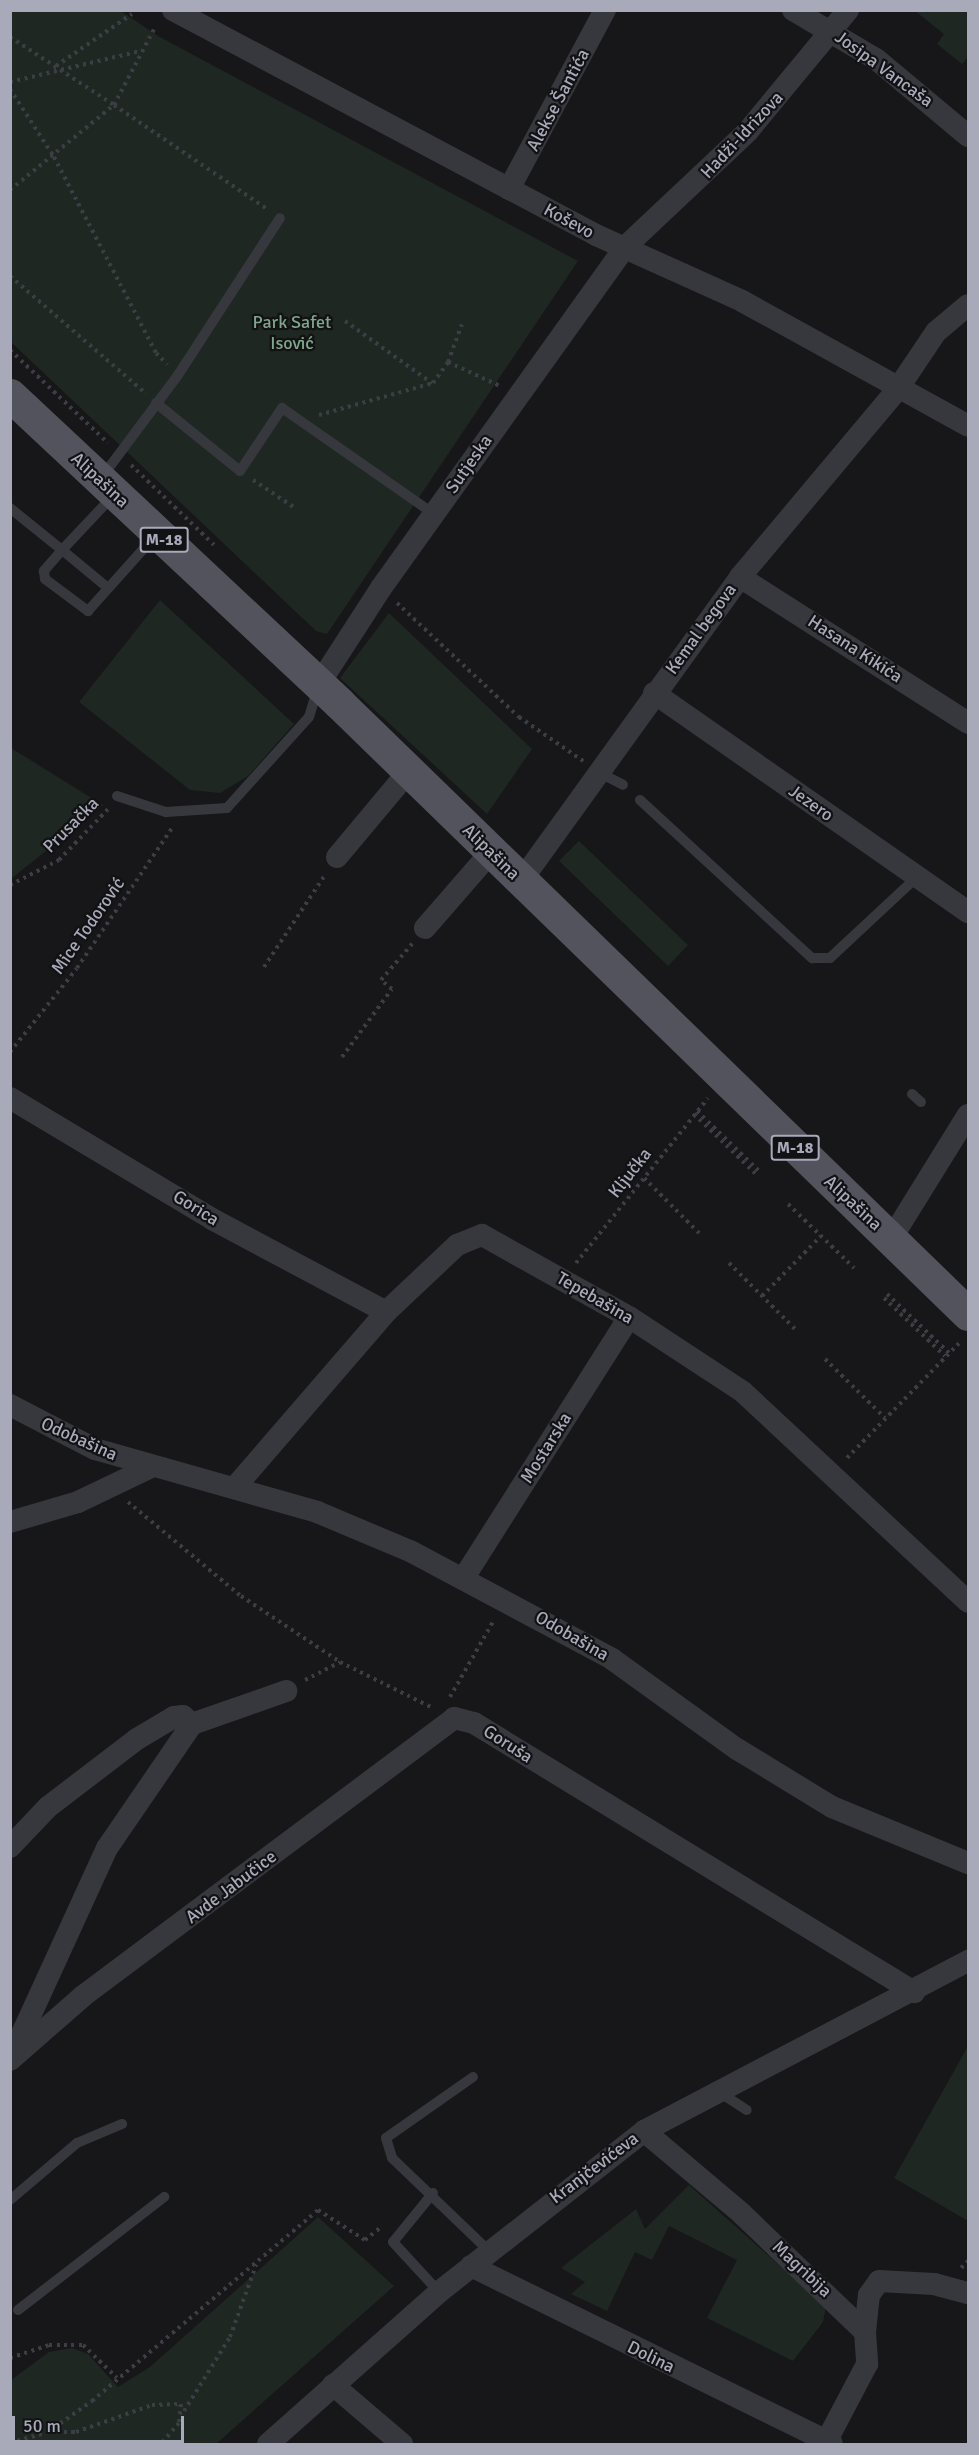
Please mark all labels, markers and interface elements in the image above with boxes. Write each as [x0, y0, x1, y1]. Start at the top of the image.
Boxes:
street label: Josipa Vancaša [831, 26, 937, 112]
street label: Alekse Šantića [522, 45, 594, 155]
street label: Hadži-Idrizova [696, 87, 788, 183]
street label: Koševo [540, 199, 598, 243]
park label: Park Safet Isović [253, 312, 331, 354]
street label: Sutjeska [441, 431, 497, 497]
street label: Alipašina [67, 448, 133, 512]
road number: M-18 [138, 527, 190, 553]
street label: Kemal begova [661, 580, 741, 678]
street label: Hasana Kikića [804, 610, 906, 688]
street label: Jezero [785, 780, 837, 826]
street label: Prusačka [39, 793, 103, 857]
street label: Alipašina [458, 819, 524, 885]
street label: Mice Todorović [47, 873, 129, 979]
road number: M-18 [770, 1135, 820, 1161]
street label: Ključka [604, 1144, 656, 1202]
street label: Alipašina [820, 1171, 886, 1235]
street label: Gorica [169, 1185, 223, 1231]
street label: Tepebašina [553, 1267, 637, 1329]
street label: Mostarska [516, 1408, 576, 1488]
street label: Odobašina [38, 1413, 120, 1465]
street label: Odobašina [531, 1606, 613, 1666]
street label: Goruša [479, 1720, 537, 1768]
street label: Avde Jabučice [181, 1846, 281, 1928]
street label: Kranjčevićeva [545, 2128, 643, 2208]
street label: Magribija [768, 2236, 836, 2302]
street label: Dolina [624, 2336, 678, 2378]
scale bar [15, 2404, 188, 2442]
text: 50 m [23, 2415, 61, 2437]

